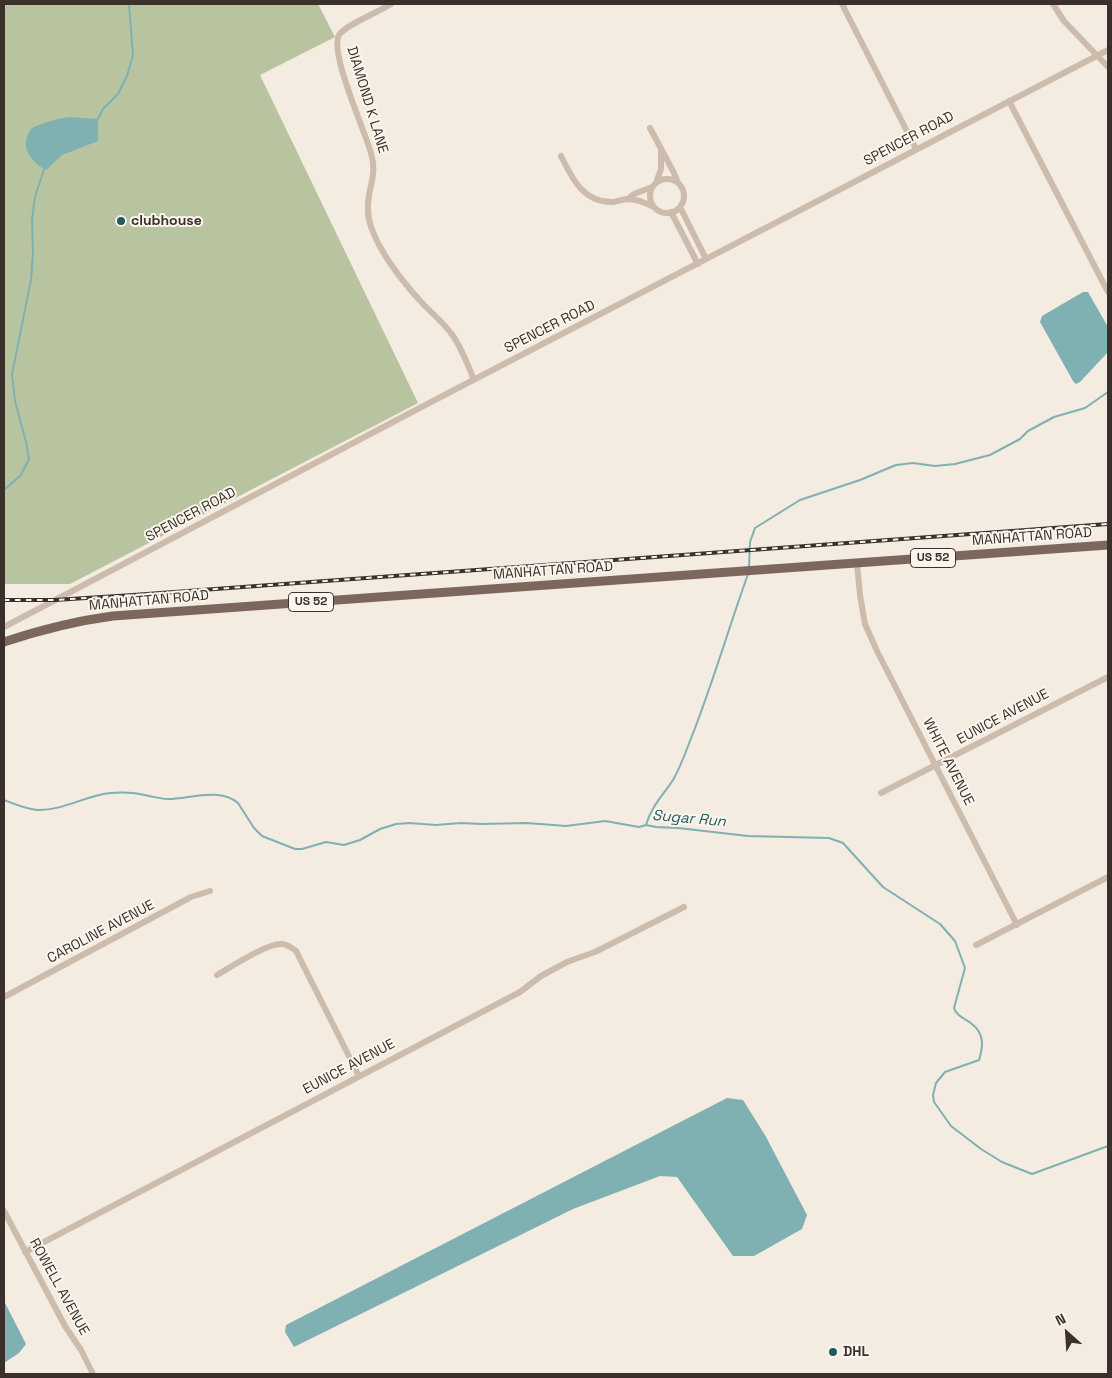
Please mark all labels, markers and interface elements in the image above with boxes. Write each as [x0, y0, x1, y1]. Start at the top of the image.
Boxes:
street label: DIAMOND K LANE [343, 44, 391, 156]
street label: SPENCER ROAD [861, 108, 957, 170]
place label: clubhouse [131, 213, 202, 229]
marker: clubhouse [115, 215, 127, 227]
street label: SPENCER ROAD [502, 297, 598, 357]
street label: SPENCER ROAD [143, 484, 239, 546]
street label: MANHATTAN ROAD [971, 524, 1093, 550]
road number: US 52 [910, 548, 956, 568]
street label: MANHATTAN ROAD [492, 558, 614, 584]
street label: MANHATTAN ROAD [88, 587, 210, 615]
road number: US 52 [288, 592, 334, 612]
street label: EUNICE AVENUE [954, 686, 1052, 748]
street label: WHITE AVENUE [919, 716, 977, 808]
water label: Sugar Run [651, 807, 727, 831]
street label: CAROLINE AVENUE [45, 897, 157, 967]
street label: EUNICE AVENUE [300, 1036, 398, 1098]
street label: ROWELL AVENUE [25, 1236, 93, 1338]
north arrow [1042, 1308, 1092, 1358]
text: N [1052, 1309, 1069, 1330]
place label: DHL [843, 1344, 869, 1360]
marker: DHL [827, 1346, 839, 1358]

